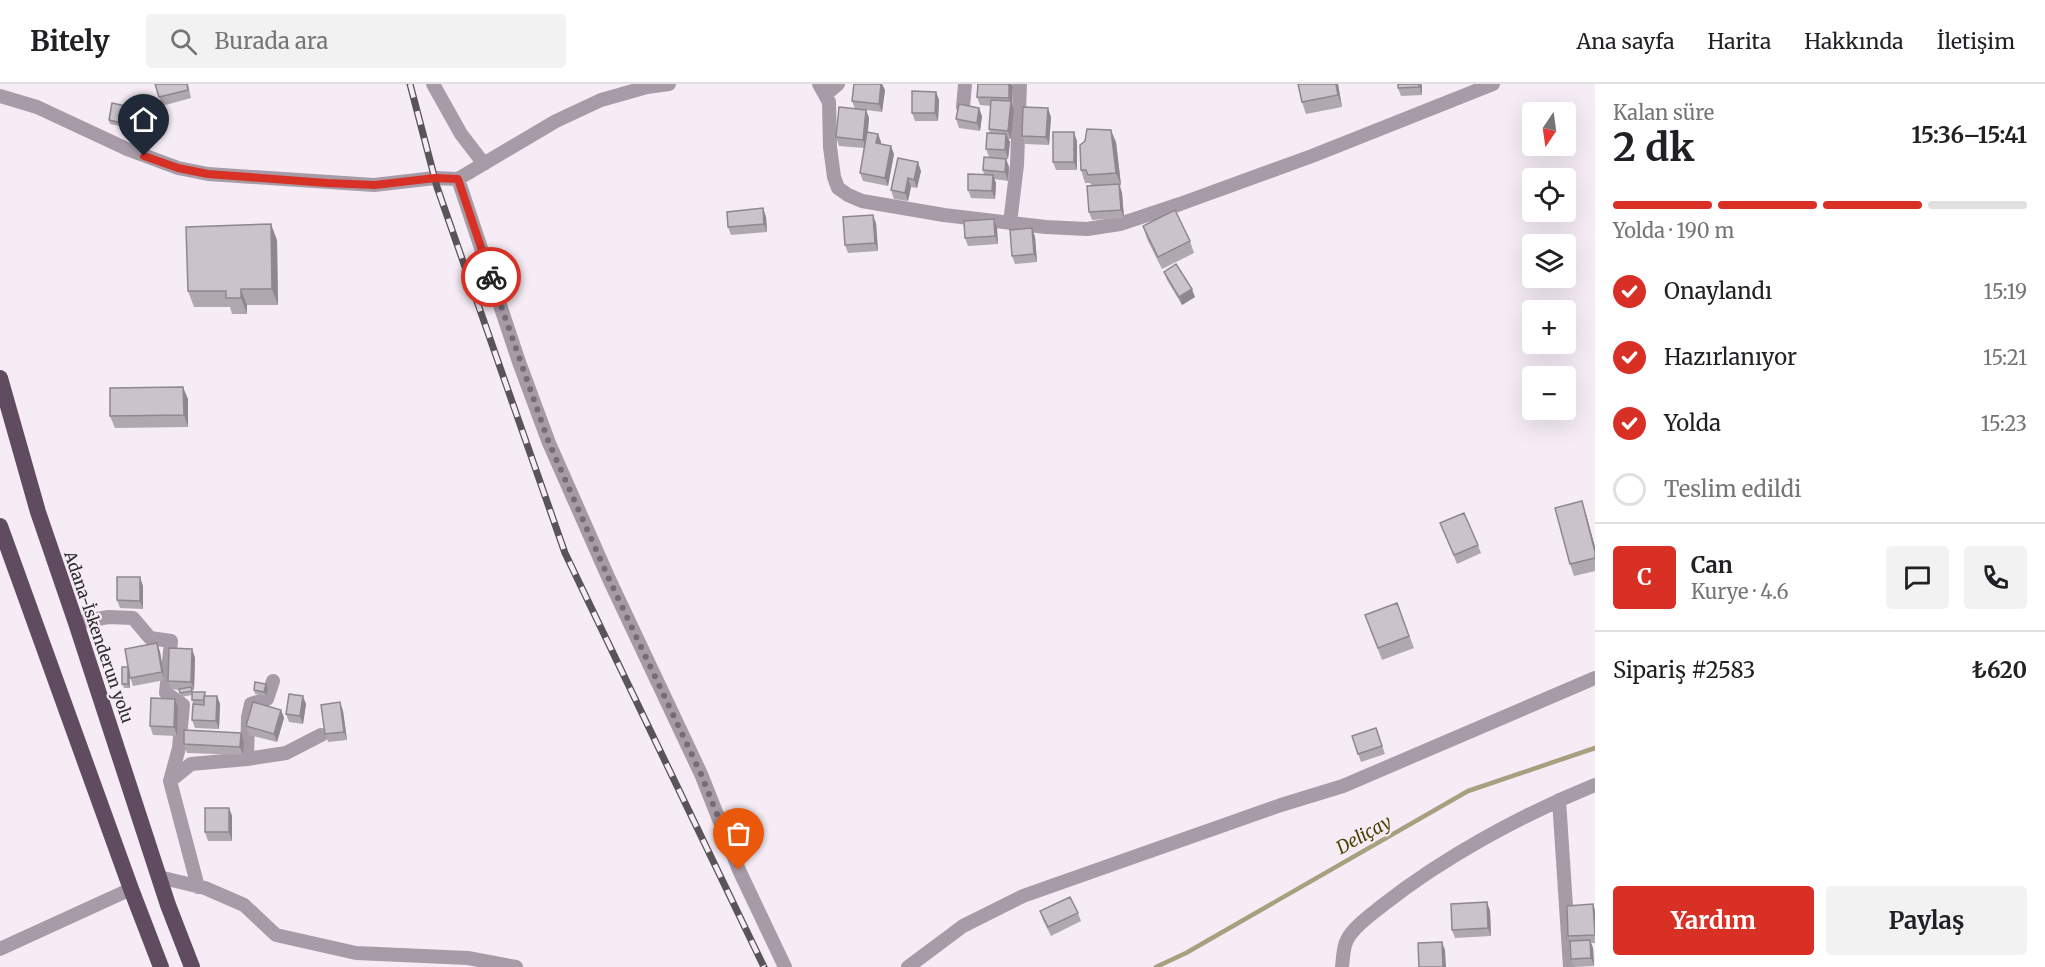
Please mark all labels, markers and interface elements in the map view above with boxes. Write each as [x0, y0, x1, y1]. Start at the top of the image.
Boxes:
search box [146, 14, 566, 68]
text: Bitely [30, 23, 110, 59]
icon: search [167, 25, 200, 58]
text: Burada ara [215, 27, 328, 55]
text: Ana sayfa [1576, 28, 1675, 55]
text: Harita [1708, 28, 1771, 55]
text: Hakkında [1804, 28, 1904, 55]
text: İletişim [1937, 28, 2015, 55]
pin [118, 94, 169, 156]
text: Kalan süre [1613, 100, 1714, 125]
north arrow [1522, 102, 1576, 156]
map controls [1522, 102, 1576, 420]
icon: home [127, 103, 160, 136]
text: 15:36–15:41 [1911, 121, 2027, 149]
text: 2 dk [1613, 123, 1694, 172]
button: locate [1522, 168, 1576, 222]
text: Yolda · 190 m [1613, 218, 1734, 243]
button: layers [1522, 234, 1576, 288]
courier [461, 247, 521, 307]
icon: bike [475, 261, 508, 294]
icon: check [1613, 275, 1646, 308]
text: Onaylandı [1664, 277, 1772, 305]
text: 15:19 [1984, 279, 2027, 304]
button: + [1522, 300, 1576, 354]
icon: check [1613, 341, 1646, 374]
text: Hazırlanıyor [1664, 343, 1797, 371]
text: 15:21 [1983, 345, 2027, 370]
button: − [1522, 366, 1576, 420]
icon: check [1613, 407, 1646, 440]
text: Yolda [1664, 409, 1721, 437]
text: 15:23 [1981, 411, 2027, 436]
text: Teslim edildi [1664, 475, 1801, 503]
button: chat [1886, 546, 1949, 609]
button: phone [1964, 546, 2027, 609]
street label: Adana-İskenderun yolu [60, 547, 138, 726]
text: Can [1691, 551, 1733, 579]
text: C [1637, 563, 1652, 591]
text: Kurye · 4.6 [1691, 579, 1789, 604]
text: Sipariş #2583 [1613, 656, 1755, 684]
text: ₺620 [1972, 656, 2027, 684]
pin [713, 808, 764, 870]
water label: Deliçay [1331, 810, 1396, 860]
icon: bag [722, 817, 755, 850]
button: Yardım [1613, 886, 1814, 955]
button: Paylaş [1826, 886, 2027, 955]

